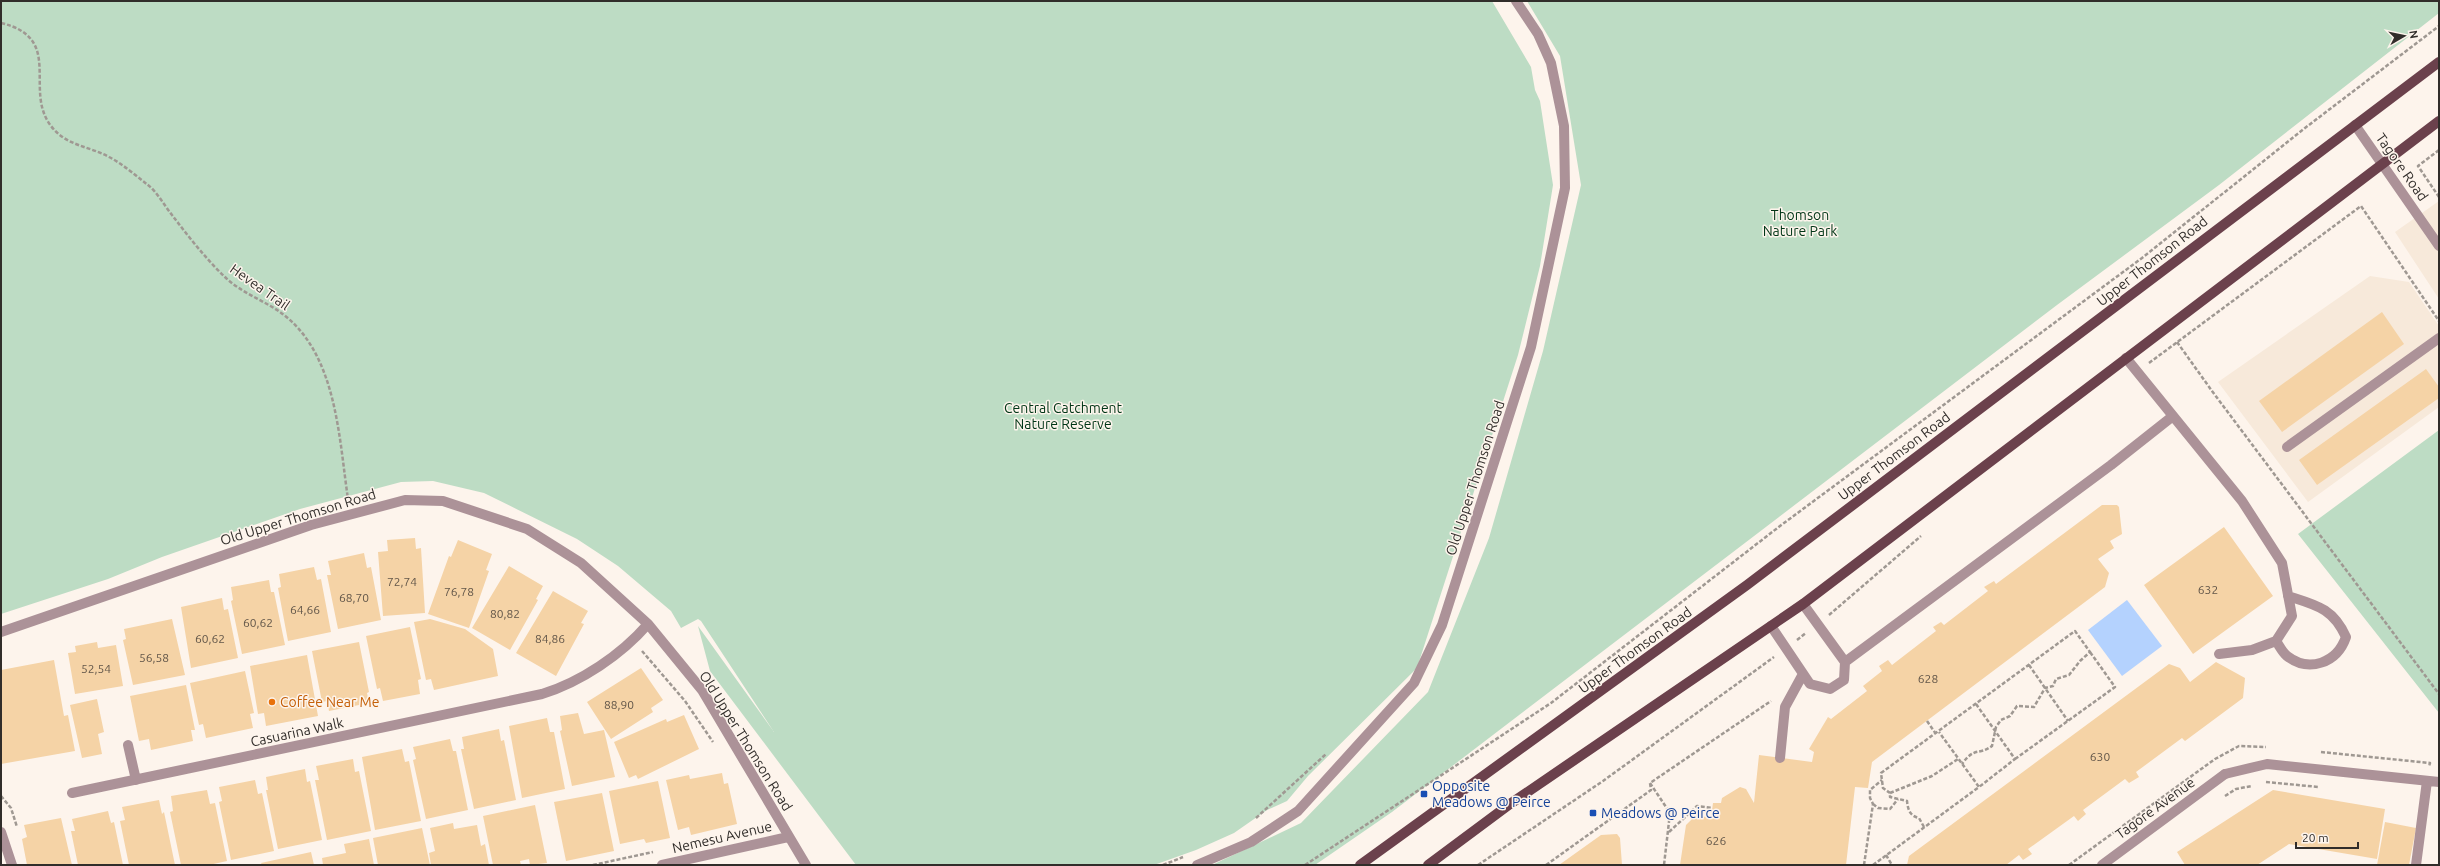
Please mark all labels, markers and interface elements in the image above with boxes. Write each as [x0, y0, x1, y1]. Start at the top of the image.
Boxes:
north arrow [2384, 16, 2424, 56]
text: N [2407, 29, 2420, 39]
street label: Tagore Road [2373, 130, 2431, 204]
park label: Thomson Nature Park [1763, 207, 1837, 239]
street label: Upper Thomson Road [2094, 213, 2210, 309]
street label: Hevea Trail [227, 261, 293, 314]
street label: Old Upper Thomson Road [1442, 399, 1508, 557]
park label: Central Catchment Nature Reserve [1004, 400, 1123, 432]
street label: Upper Thomson Road [1835, 409, 1953, 503]
street label: Old Upper Thomson Road [218, 486, 378, 548]
house number: 72,74 [387, 575, 417, 588]
house number: 632 [2198, 583, 2218, 596]
house number: 76,78 [444, 585, 474, 598]
house number: 68,70 [339, 591, 369, 604]
house number: 64,66 [290, 603, 320, 616]
street label: Upper Thomson Road [1575, 604, 1695, 696]
house number: 80,82 [490, 607, 520, 620]
house number: 60,62 [243, 616, 273, 629]
house number: 60,62 [195, 632, 225, 645]
house number: 84,86 [535, 632, 565, 645]
house number: 56,58 [139, 651, 169, 664]
house number: 52,54 [81, 662, 111, 675]
street label: Old Upper Thomson Road [696, 668, 796, 814]
house number: 628 [1918, 672, 1938, 685]
place label: Coffee Near Me [280, 694, 379, 710]
marker: Coffee Near Me [267, 697, 277, 707]
house number: 88,90 [604, 698, 634, 711]
street label: Casuarina Walk [249, 714, 345, 750]
house number: 630 [2090, 750, 2110, 763]
street label: Tagore Avenue [2112, 774, 2198, 842]
place label: Opposite Meadows @ Peirce [1432, 778, 1551, 810]
marker: Opposite Meadows @ Peirce [1419, 789, 1429, 799]
place label: Meadows @ Peirce [1601, 805, 1720, 821]
marker: Meadows @ Peirce [1588, 808, 1598, 818]
street label: Nemesu Avenue [671, 818, 773, 856]
scale bar [2296, 824, 2358, 850]
text: 20 m [2302, 831, 2329, 844]
house number: 626 [1706, 834, 1726, 847]

